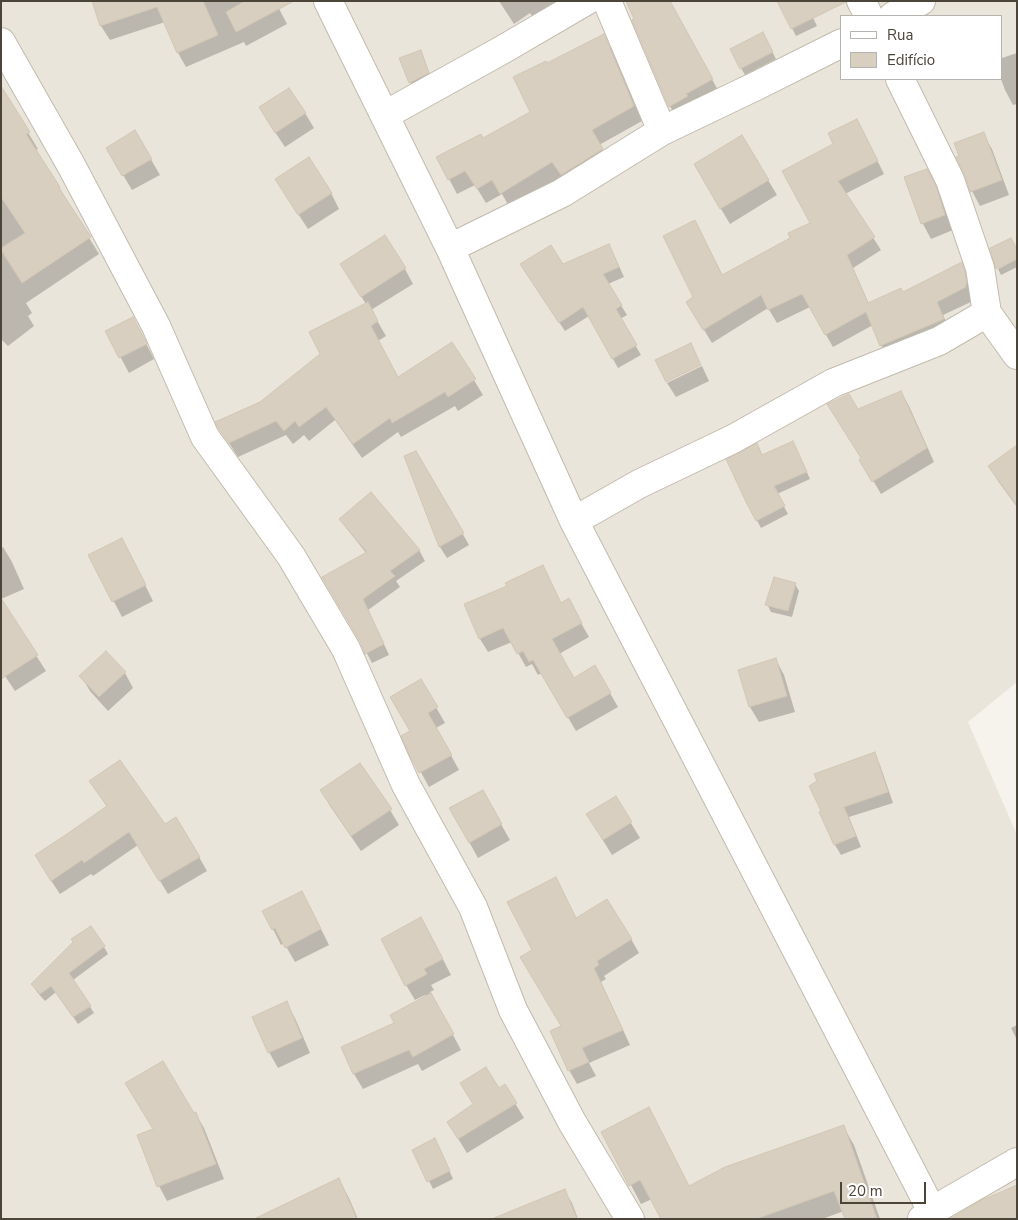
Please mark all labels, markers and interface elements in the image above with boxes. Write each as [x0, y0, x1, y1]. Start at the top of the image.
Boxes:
legend [840, 15, 1003, 80]
text: Rua [887, 25, 913, 45]
text: Edifício [887, 50, 935, 70]
scale bar [843, 1172, 929, 1204]
text: 20 m [848, 1181, 883, 1201]

